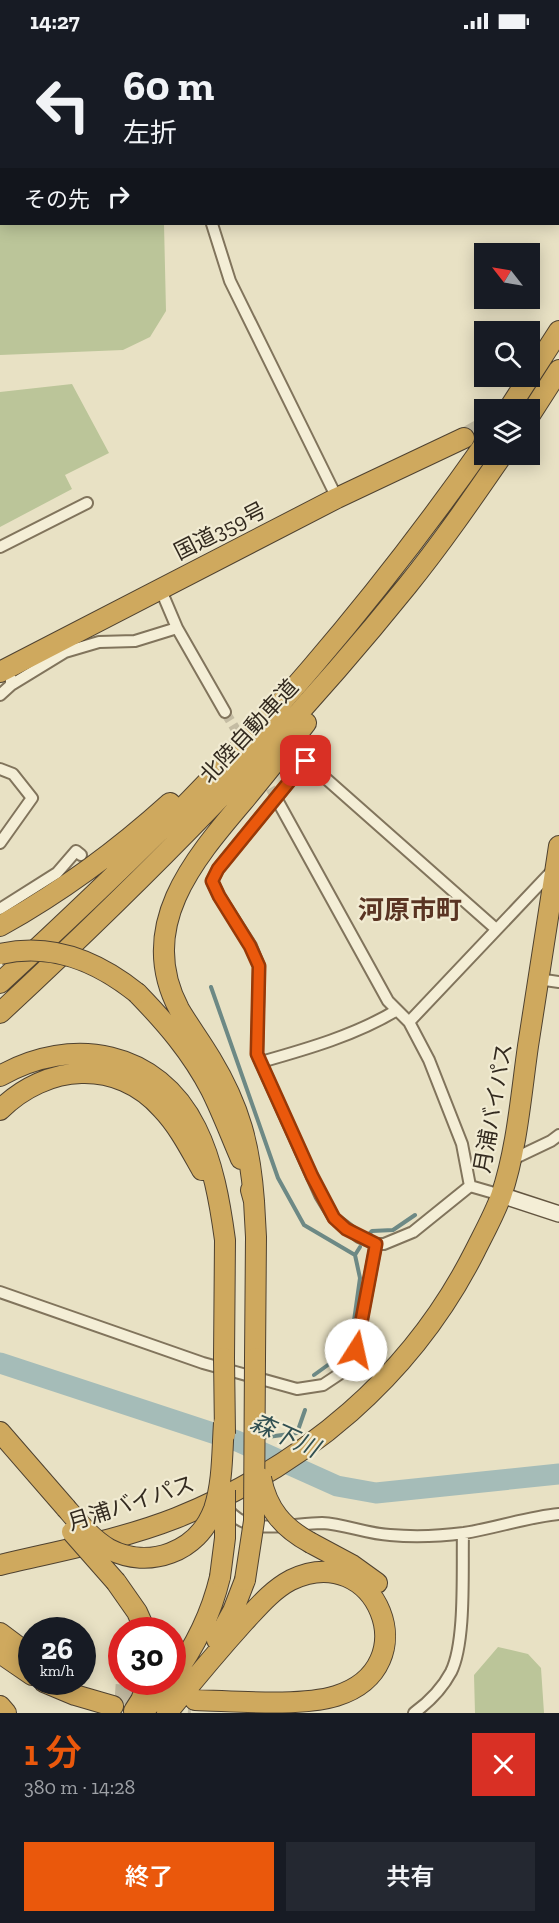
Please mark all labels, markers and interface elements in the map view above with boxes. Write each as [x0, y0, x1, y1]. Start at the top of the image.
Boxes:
text: 14:27 [30, 8, 80, 35]
text: 60 m [123, 60, 214, 111]
icon: left [24, 66, 102, 144]
text: 左折 [123, 117, 177, 149]
icon: right [102, 180, 135, 213]
text: その先 [24, 186, 90, 213]
north arrow [474, 243, 540, 309]
map controls [474, 243, 540, 465]
button: search [474, 321, 540, 387]
button: layers [474, 399, 540, 465]
street label: 国道359号 [169, 496, 271, 566]
street label: 北陸自動車道 [194, 674, 304, 788]
pin [280, 735, 331, 786]
icon: arrive [289, 744, 322, 777]
district label: 河原市町 [358, 894, 462, 926]
street label: 月浦バイパス [468, 1041, 518, 1175]
position arrow [324, 1318, 388, 1382]
water label: 森下川 [246, 1407, 327, 1464]
street label: 月浦バイパス [64, 1470, 198, 1536]
speed limit sign: 30 [108, 1617, 186, 1695]
text: 26 [41, 1631, 73, 1667]
text: km/h [40, 1662, 74, 1680]
text: 1 分 [24, 1731, 82, 1774]
button: close [472, 1733, 535, 1796]
text: 380 m · 14:28 [24, 1775, 135, 1799]
button: 終了 [24, 1842, 274, 1911]
button: 共有 [286, 1842, 535, 1911]

